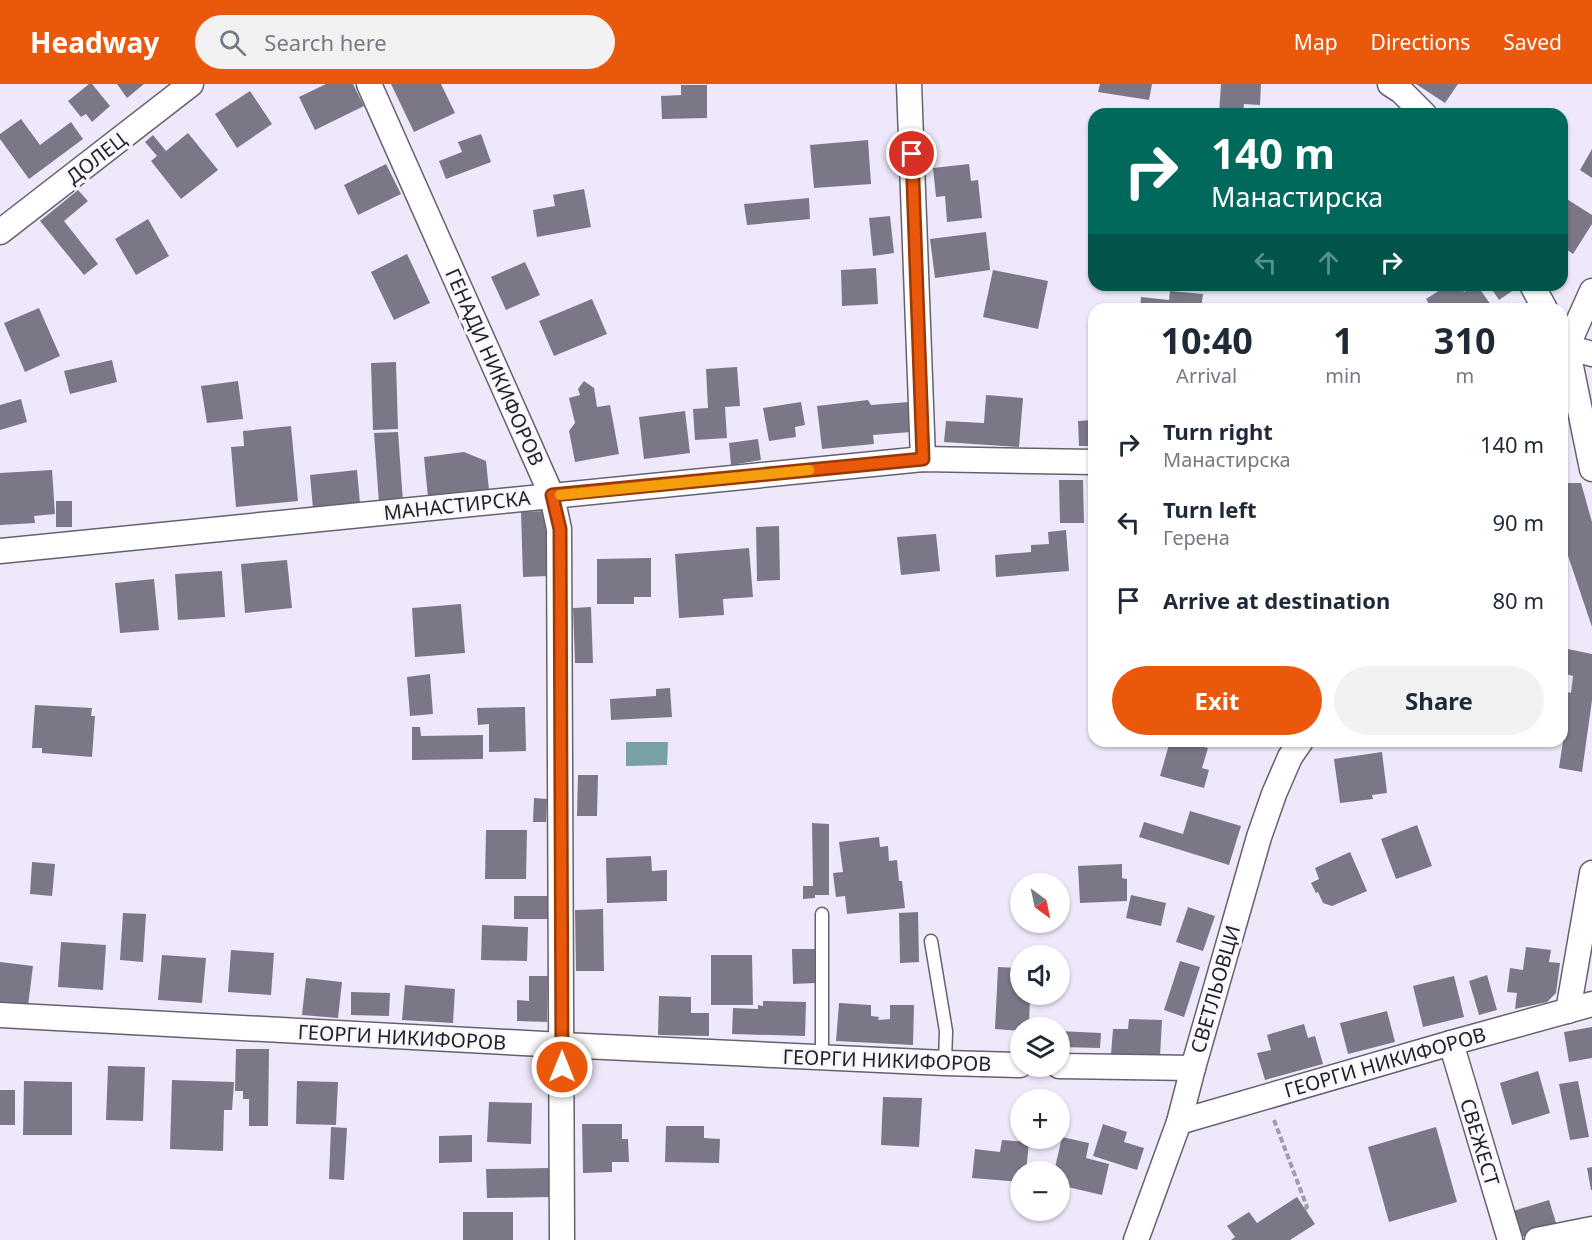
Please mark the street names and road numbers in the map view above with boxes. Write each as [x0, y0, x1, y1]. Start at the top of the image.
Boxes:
street label: ДОЛЕЦ [60, 126, 132, 190]
street label: ГЕНАДИ НИКИФОРОВ [439, 264, 551, 470]
street label: МАНАСТИРСКА [382, 484, 532, 526]
street label: СВЕТЛЬОВЦИ [1184, 922, 1246, 1056]
street label: ГЕОРГИ НИКИФОРОВ [297, 1018, 507, 1056]
street label: ГЕОРГИ НИКИФОРОВ [1281, 1020, 1489, 1104]
street label: ГЕОРГИ НИКИФОРОВ [782, 1043, 992, 1077]
street label: СВЕЖЕСТ [1454, 1095, 1506, 1189]

